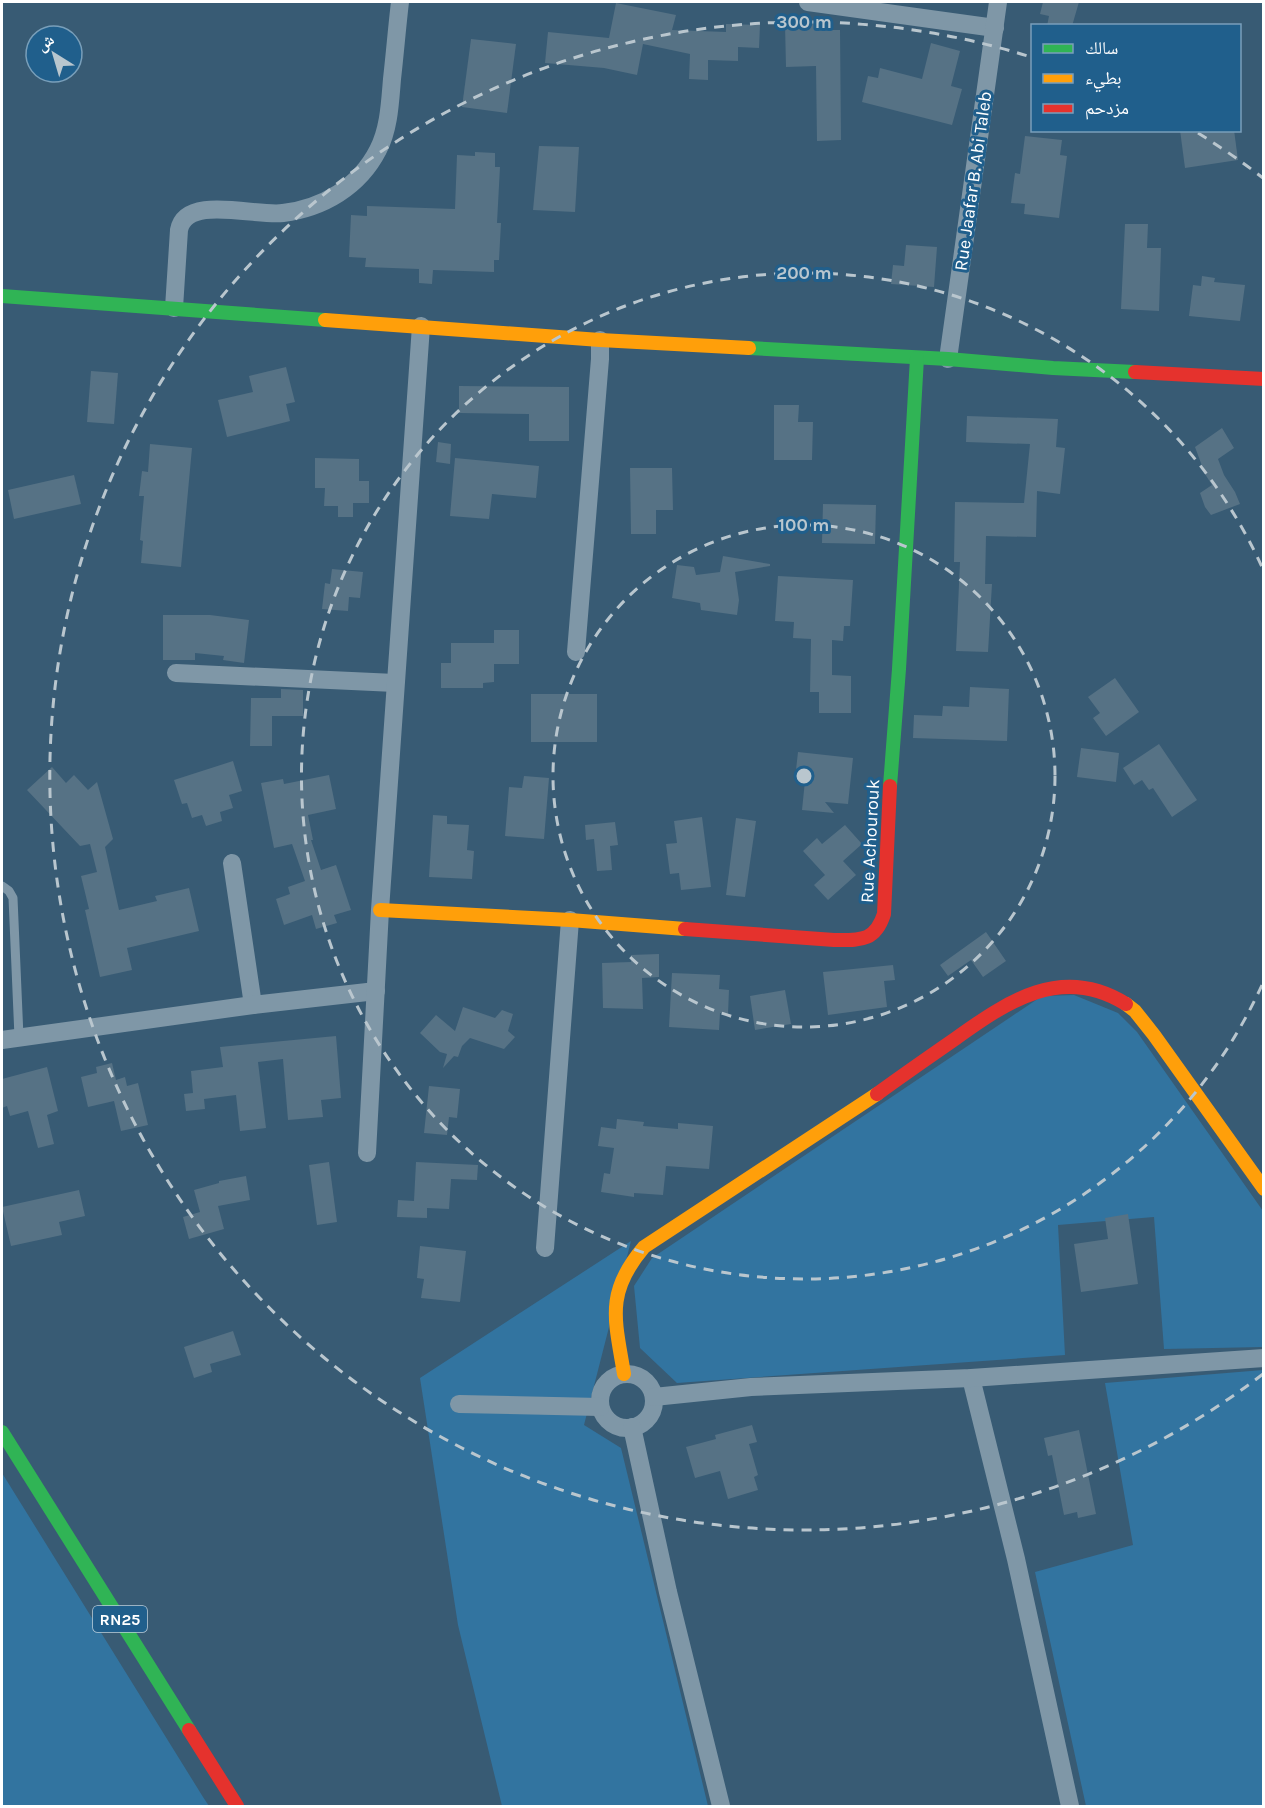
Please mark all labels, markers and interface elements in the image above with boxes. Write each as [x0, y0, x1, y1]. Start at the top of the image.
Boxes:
text: 300 m [776, 11, 832, 33]
north arrow [24, 24, 84, 84]
legend [1031, 24, 1241, 132]
text: ش [33, 30, 58, 55]
text: سالك [1085, 37, 1118, 59]
text: بطيء [1085, 67, 1122, 93]
street label: Rue Jaafar B. Abi Taleb [950, 90, 996, 272]
text: مزدحم [1085, 97, 1129, 120]
text: 200 m [776, 262, 832, 284]
text: 100 m [779, 514, 829, 536]
centre of rings [794, 766, 814, 786]
street label: Rue Achourouk [856, 778, 884, 904]
road number: RN25 [93, 1606, 147, 1632]

